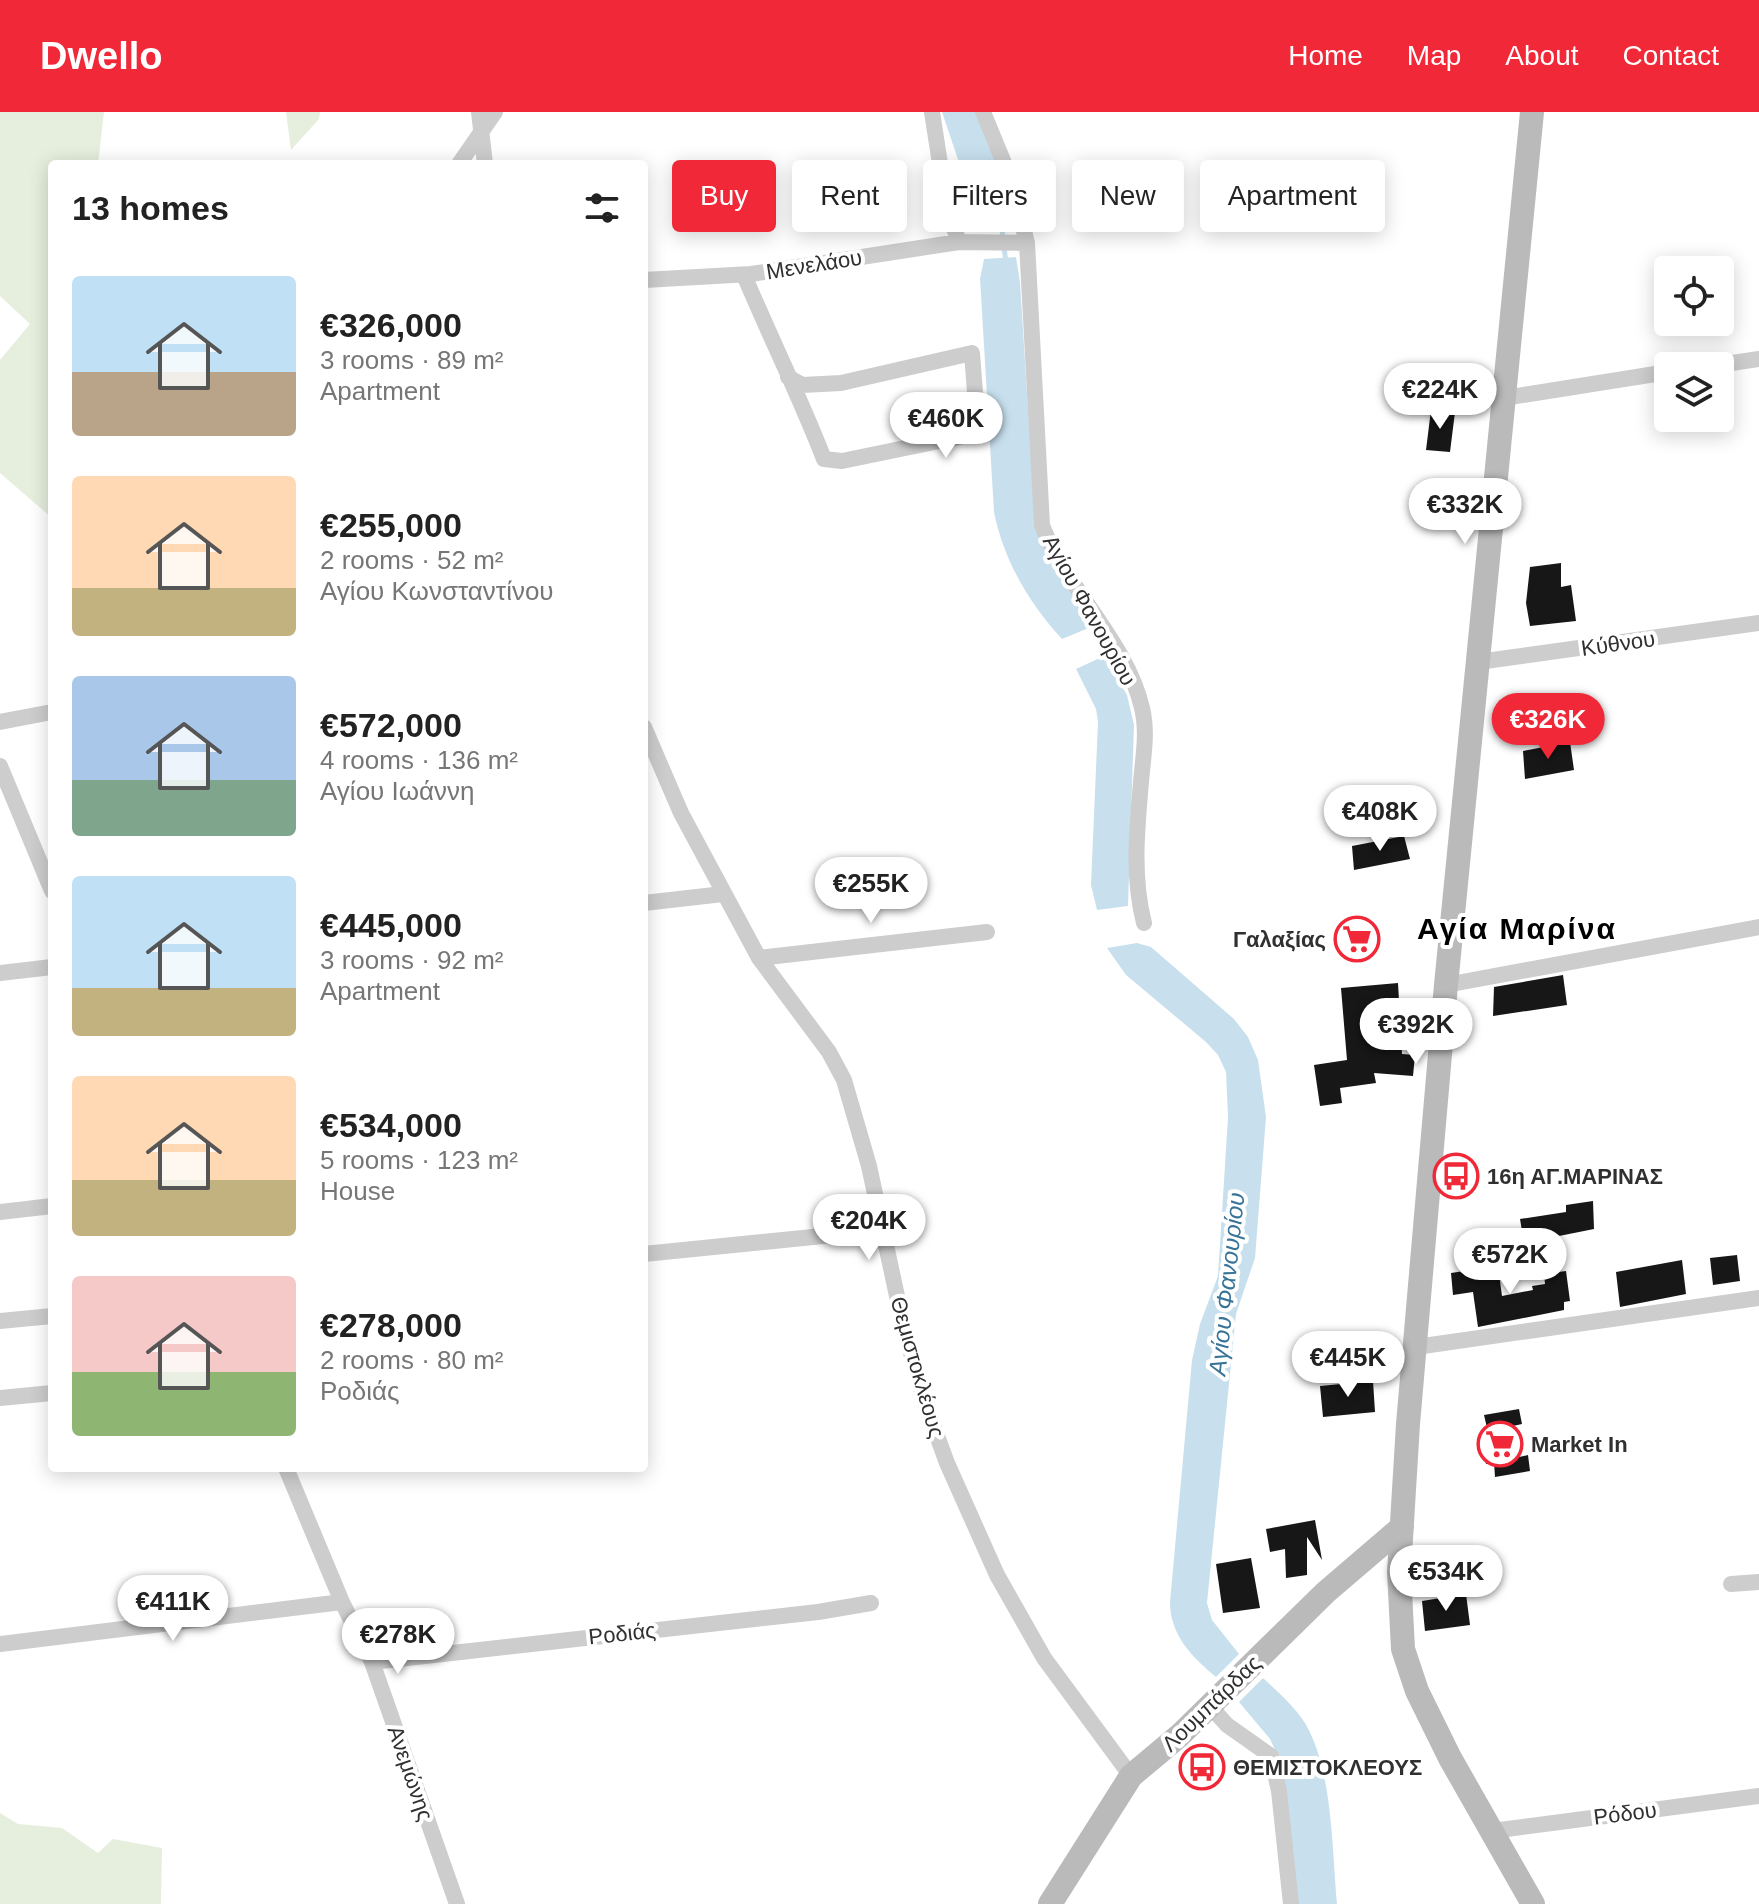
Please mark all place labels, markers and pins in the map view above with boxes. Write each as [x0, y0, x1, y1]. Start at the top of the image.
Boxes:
pin: €224K [1384, 363, 1496, 431]
pin: €460K [890, 392, 1002, 460]
pin: €332K [1409, 478, 1521, 546]
pin: €326K [1492, 693, 1604, 761]
pin: €408K [1324, 785, 1436, 853]
pin: €255K [815, 857, 927, 925]
supermarket icon: Γαλαξίας [1333, 915, 1381, 963]
place label: Γαλαξίας [1233, 927, 1326, 952]
pin: €392K [1360, 998, 1472, 1066]
bus stop icon: 16η ΑΓ.ΜΑΡΙΝΑΣ [1432, 1152, 1480, 1200]
place label: 16η ΑΓ.ΜΑΡΙΝΑΣ [1487, 1164, 1663, 1189]
pin: €204K [813, 1194, 925, 1262]
pin: €572K [1454, 1228, 1566, 1296]
pin: €445K [1292, 1331, 1404, 1399]
supermarket icon: Market In [1476, 1420, 1524, 1468]
place label: Market In [1531, 1432, 1628, 1457]
pin: €534K [1390, 1545, 1502, 1613]
pin: €411K [117, 1575, 229, 1643]
pin: €278K [342, 1608, 454, 1676]
bus stop icon: ΘΕΜΙΣΤΟΚΛΕΟΥΣ [1178, 1743, 1226, 1791]
place label: ΘΕΜΙΣΤΟΚΛΕΟΥΣ [1233, 1755, 1422, 1780]

